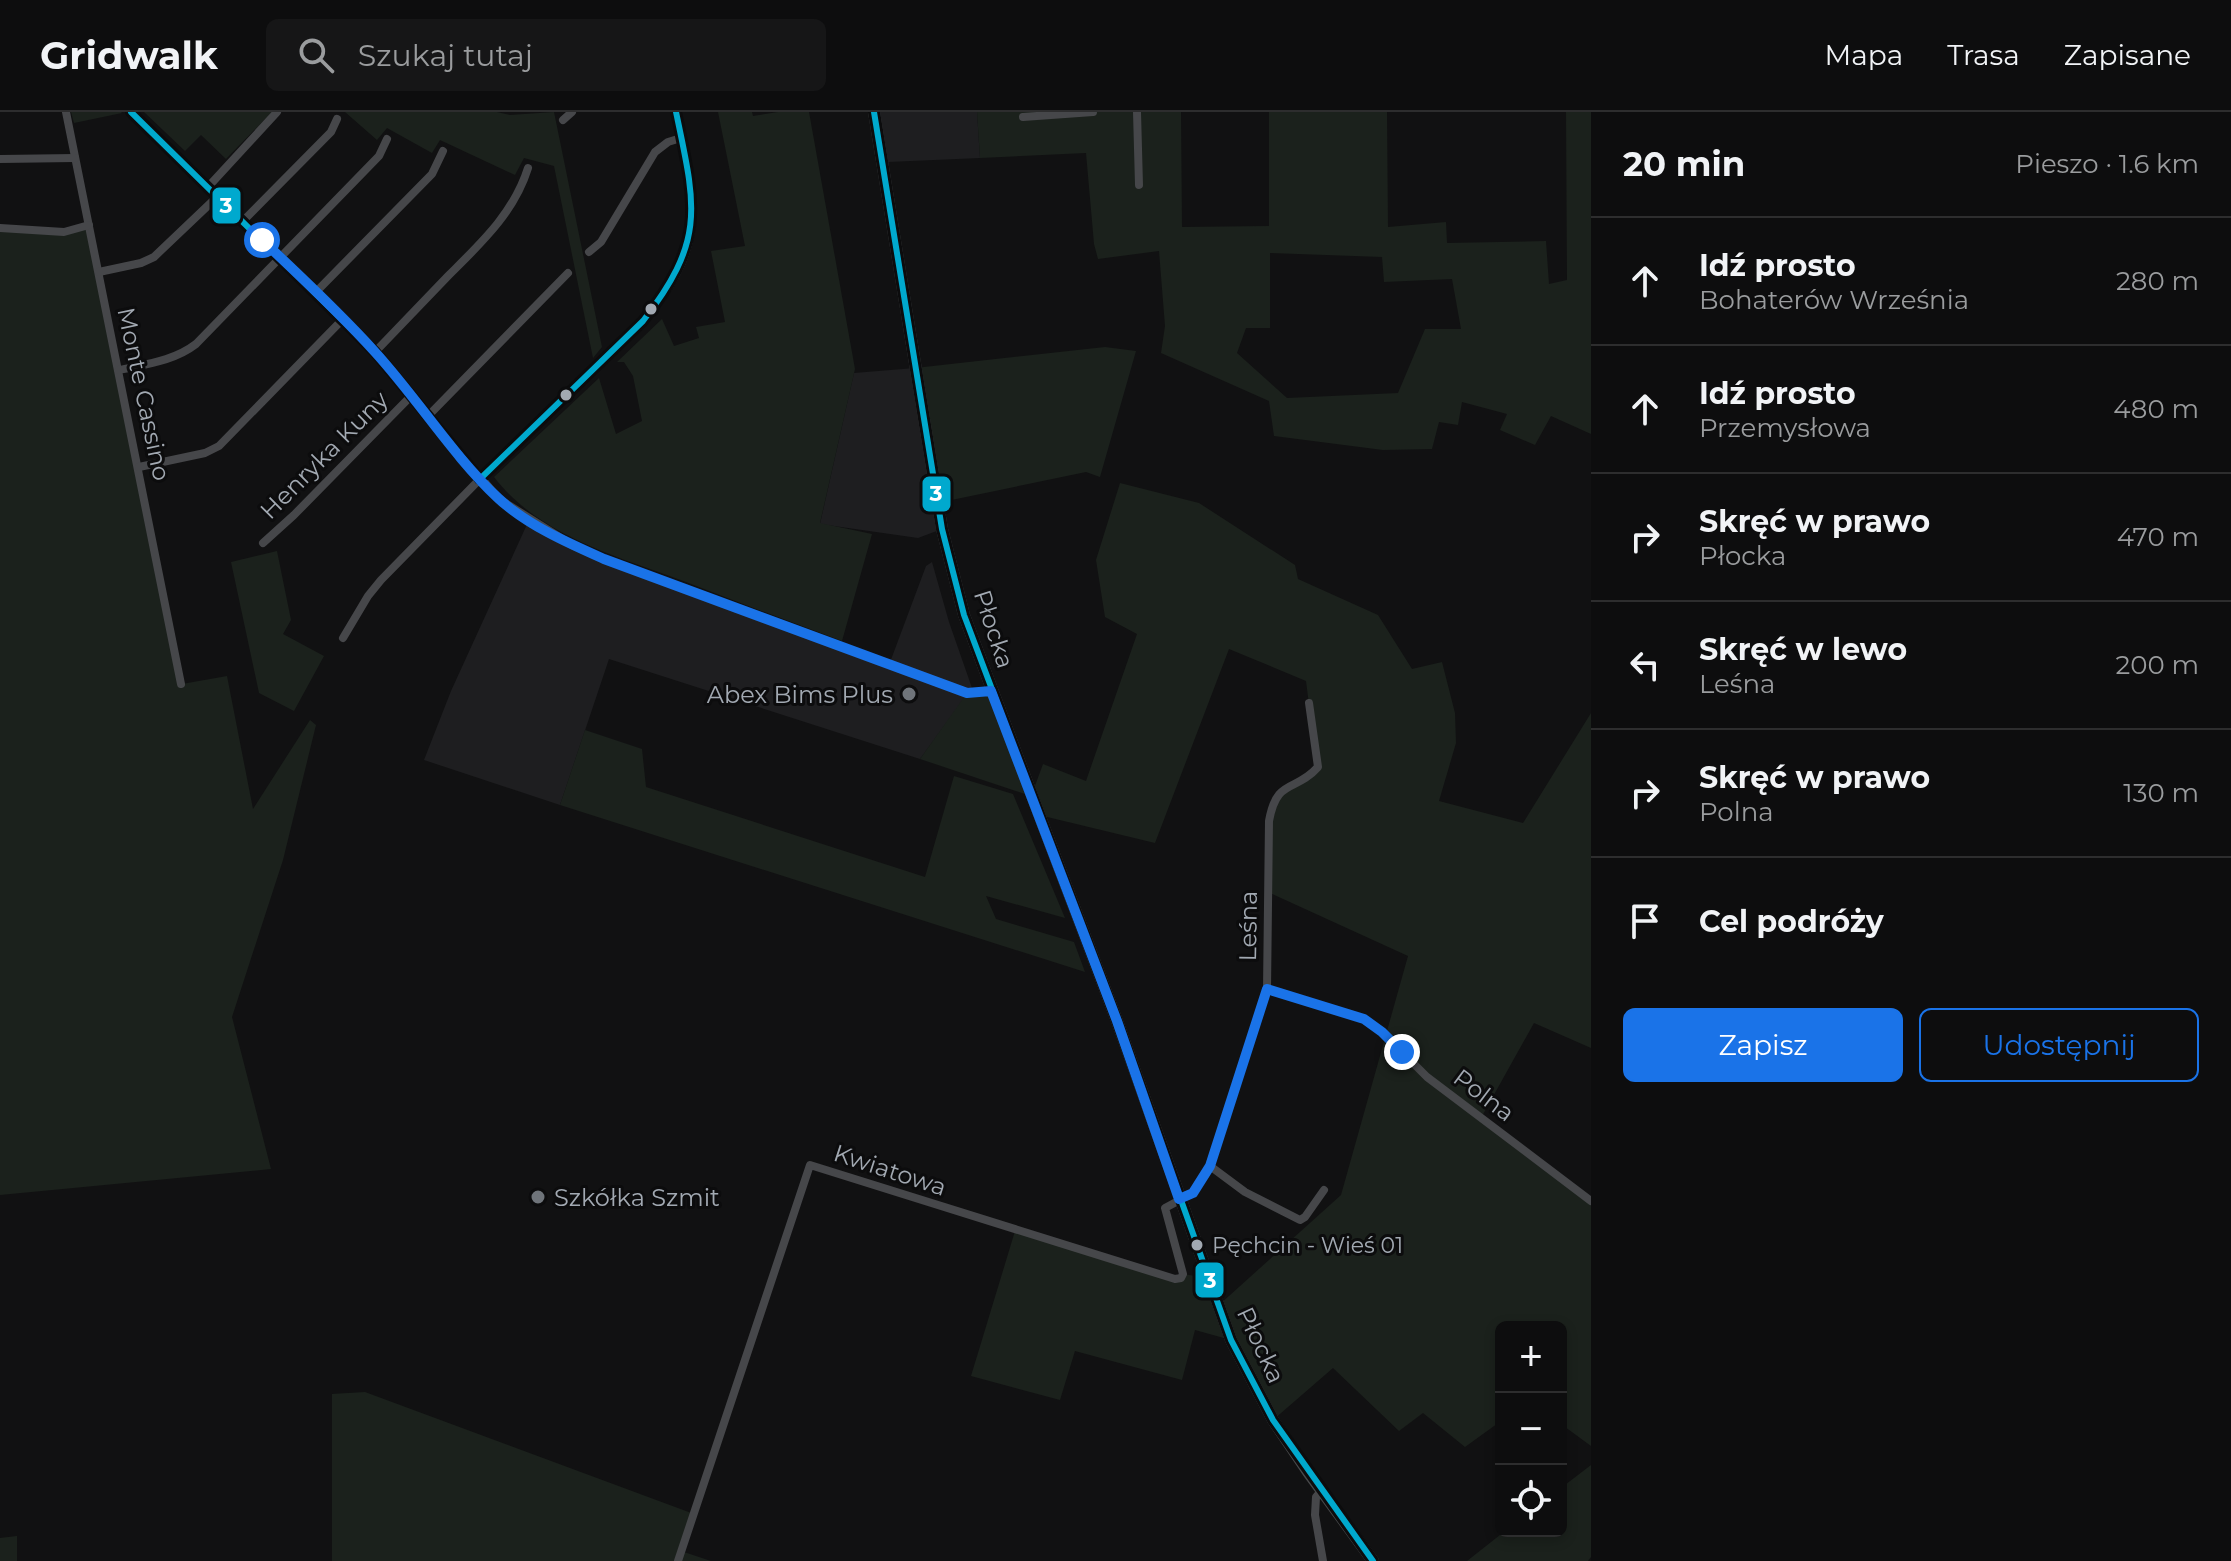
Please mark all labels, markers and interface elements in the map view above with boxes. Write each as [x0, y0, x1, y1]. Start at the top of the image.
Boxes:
search box [266, 19, 826, 91]
text: Gridwalk [40, 32, 218, 79]
icon: search [294, 33, 338, 77]
text: Szukaj tutaj [358, 37, 533, 74]
text: Mapa [1825, 38, 1903, 72]
text: Trasa [1947, 38, 2020, 72]
text: Zapisane [2064, 38, 2191, 72]
text: 20 min [1623, 143, 1745, 185]
text: Pieszo · 1.6 km [2015, 148, 2199, 180]
line badge: 3 [211, 186, 242, 225]
text: 3 [218, 192, 233, 219]
route start [244, 222, 280, 258]
text: Idź prosto [1699, 247, 1856, 284]
icon: ahead [1623, 259, 1667, 303]
text: 280 m [2116, 265, 2199, 297]
text: Bohaterów Września [1699, 284, 1969, 316]
unlabelled marker [643, 301, 659, 317]
street label: Monte Cassino [111, 305, 177, 483]
text: Idź prosto [1699, 375, 1856, 412]
street label: Henryka Kuny [254, 385, 394, 525]
unlabelled marker [558, 387, 574, 403]
icon: ahead [1623, 387, 1667, 431]
text: 480 m [2113, 393, 2199, 425]
text: Przemysłowa [1699, 412, 1871, 444]
line badge: 3 [921, 475, 952, 513]
text: 3 [928, 480, 943, 507]
text: Skręć w prawo [1699, 503, 1930, 540]
icon: right [1623, 515, 1667, 559]
text: 470 m [2117, 521, 2199, 553]
text: Płocka [1699, 540, 1786, 572]
street label: Płocka [968, 586, 1020, 672]
text: Skręć w lewo [1699, 631, 1907, 668]
icon: left [1623, 643, 1667, 687]
text: 200 m [2115, 649, 2199, 681]
text: Leśna [1699, 668, 1775, 700]
place label: Abex Bims Plus [707, 680, 893, 709]
marker: Abex Bims Plus [900, 685, 918, 703]
text: Skręć w prawo [1699, 759, 1930, 796]
icon: right [1623, 771, 1667, 815]
text: 130 m [2123, 777, 2199, 809]
text: Polna [1699, 796, 1774, 828]
street label: Leśna [1233, 890, 1263, 962]
icon: arrive [1623, 899, 1667, 943]
text: Cel podróży [1699, 903, 1884, 940]
button: Zapisz [1623, 1008, 1903, 1082]
button: Udostępnij [1919, 1008, 2199, 1082]
route end [1384, 1034, 1420, 1070]
street label: Polna [1448, 1063, 1520, 1127]
street label: Kwiatowa [830, 1138, 950, 1202]
place label: Szkółka Szmit [554, 1183, 720, 1212]
marker: Szkółka Szmit [529, 1188, 547, 1206]
place label: Pęchcin - Wieś 01 [1212, 1232, 1403, 1259]
marker: Pęchcin - Wieś 01 [1189, 1237, 1205, 1253]
line badge: 3 [1194, 1261, 1225, 1299]
text: 3 [1202, 1267, 1217, 1294]
street label: Płocka [1231, 1302, 1291, 1388]
map controls [1495, 1321, 1567, 1537]
button: + [1495, 1321, 1567, 1393]
button: − [1495, 1393, 1567, 1465]
button: locate [1495, 1465, 1567, 1537]

